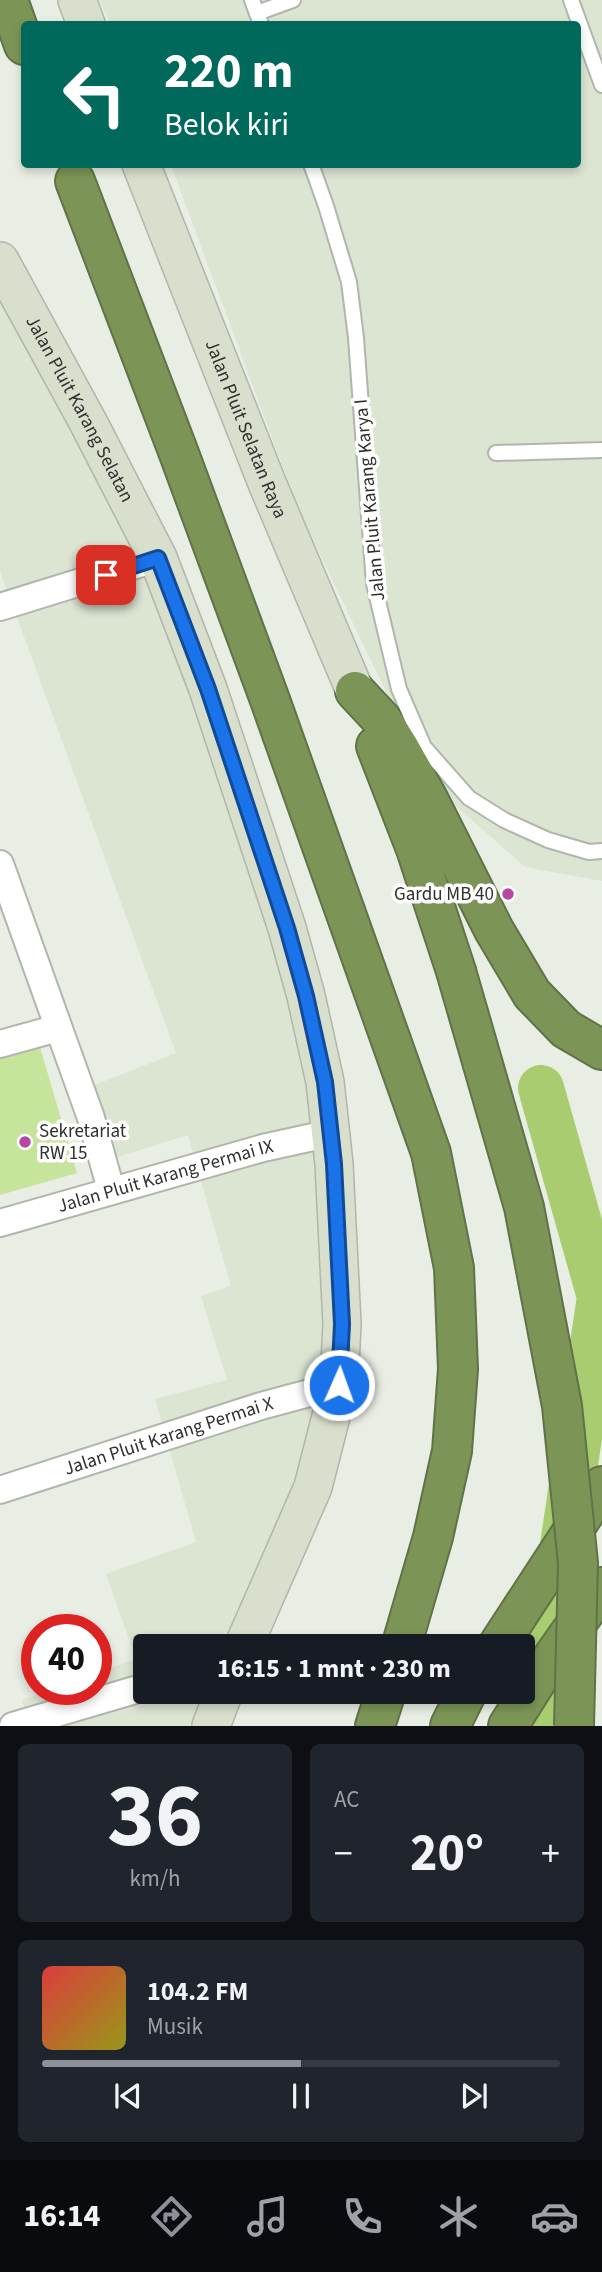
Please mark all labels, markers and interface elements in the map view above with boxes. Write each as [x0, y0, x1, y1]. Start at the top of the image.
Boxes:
text: 220 m [164, 37, 293, 107]
icon: left [49, 49, 140, 140]
text: Belok kiri [164, 102, 289, 148]
street label: Jalan Pluit Karang Selatan [19, 311, 141, 507]
street label: Jalan Pluit Selatan Raya [198, 336, 294, 522]
street label: Jalan Pluit Karang Karya I [348, 398, 392, 602]
pin [76, 545, 136, 605]
icon: arrive [87, 556, 125, 594]
place label: Gardu MB 40 [394, 881, 494, 908]
marker: Gardu MB 40 [500, 886, 516, 902]
place label: Sekretariat RW 15 [39, 1118, 127, 1167]
street label: Jalan Pluit Karang Permai IX [54, 1133, 276, 1219]
marker: Sekretariat RW 15 [17, 1134, 33, 1150]
position arrow [302, 1348, 376, 1422]
street label: Jalan Pluit Karang Permai X [60, 1390, 276, 1482]
speed limit sign: 40 [21, 1614, 112, 1705]
text: 16:15 · 1 mnt · 230 m [217, 1650, 451, 1687]
text: 36 [107, 1752, 203, 1881]
text: AC [334, 1783, 359, 1816]
text: 20° [410, 1817, 484, 1891]
text: − [334, 1827, 353, 1881]
text: + [541, 1827, 560, 1881]
text: km/h [129, 1862, 181, 1895]
text: 104.2 FM [147, 1973, 248, 2010]
text: Musik [147, 2010, 203, 2043]
icon: previous [109, 2077, 147, 2115]
icon: pause [282, 2077, 320, 2115]
icon: next [455, 2077, 493, 2115]
icon: directions [147, 2192, 196, 2241]
icon: music [243, 2192, 292, 2241]
icon: phone [338, 2192, 387, 2241]
icon: climate [434, 2192, 483, 2241]
icon: car [530, 2192, 579, 2241]
text: 16:14 [23, 2193, 101, 2239]

